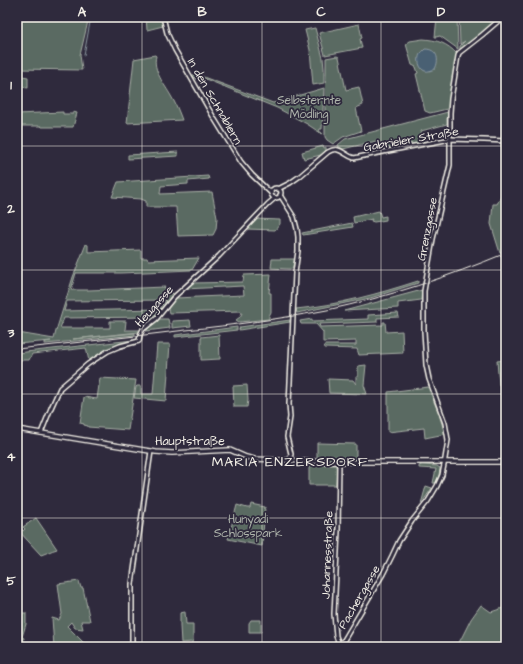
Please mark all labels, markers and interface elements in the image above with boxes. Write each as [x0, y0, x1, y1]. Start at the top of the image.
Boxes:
text: A [78, 3, 87, 21]
text: B [197, 3, 207, 21]
text: C [316, 3, 326, 21]
text: D [437, 3, 446, 21]
street label: In den Schnablern [183, 55, 246, 148]
text: 1 [10, 76, 12, 94]
park label: Selbsternte Mödling [277, 92, 342, 124]
street label: Gabrieler Straße [362, 123, 460, 156]
street label: Grenzgasse [413, 195, 443, 262]
text: 2 [6, 200, 15, 218]
street label: Heugasse [131, 281, 179, 332]
text: 3 [7, 324, 15, 342]
street label: Hauptstraße [155, 433, 225, 450]
text: 4 [7, 448, 16, 466]
district label: MARIA ENZERSDORF [212, 452, 368, 472]
street label: Johannesstraße [317, 510, 338, 599]
park label: Hunyadi Schlosspark [214, 511, 283, 542]
street label: Pachergasse [334, 562, 386, 633]
text: 5 [6, 572, 16, 590]

